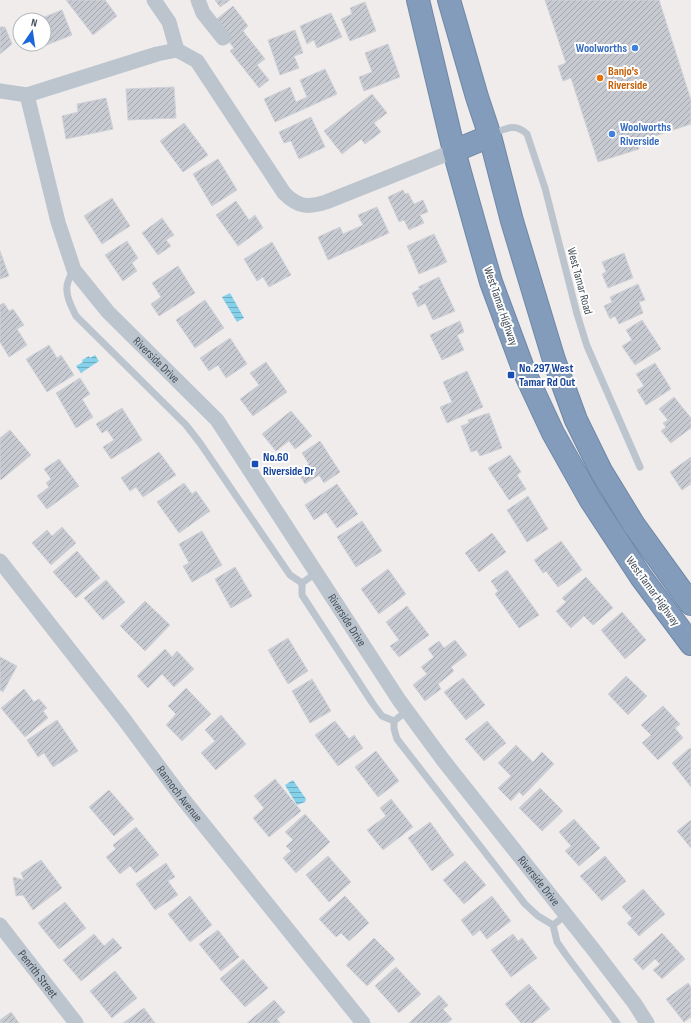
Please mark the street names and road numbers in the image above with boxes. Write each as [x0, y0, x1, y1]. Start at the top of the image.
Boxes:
street label: West Tamar Road [563, 246, 596, 316]
street label: West Tamar Highway [480, 265, 521, 348]
street label: Riverside Drive [130, 334, 183, 387]
street label: West Tamar Highway [622, 553, 683, 629]
street label: Riverside Drive [324, 591, 369, 650]
street label: Rannoch Avenue [153, 763, 205, 825]
street label: Riverside Drive [514, 853, 563, 909]
street label: Penrith Street [14, 947, 61, 1002]

